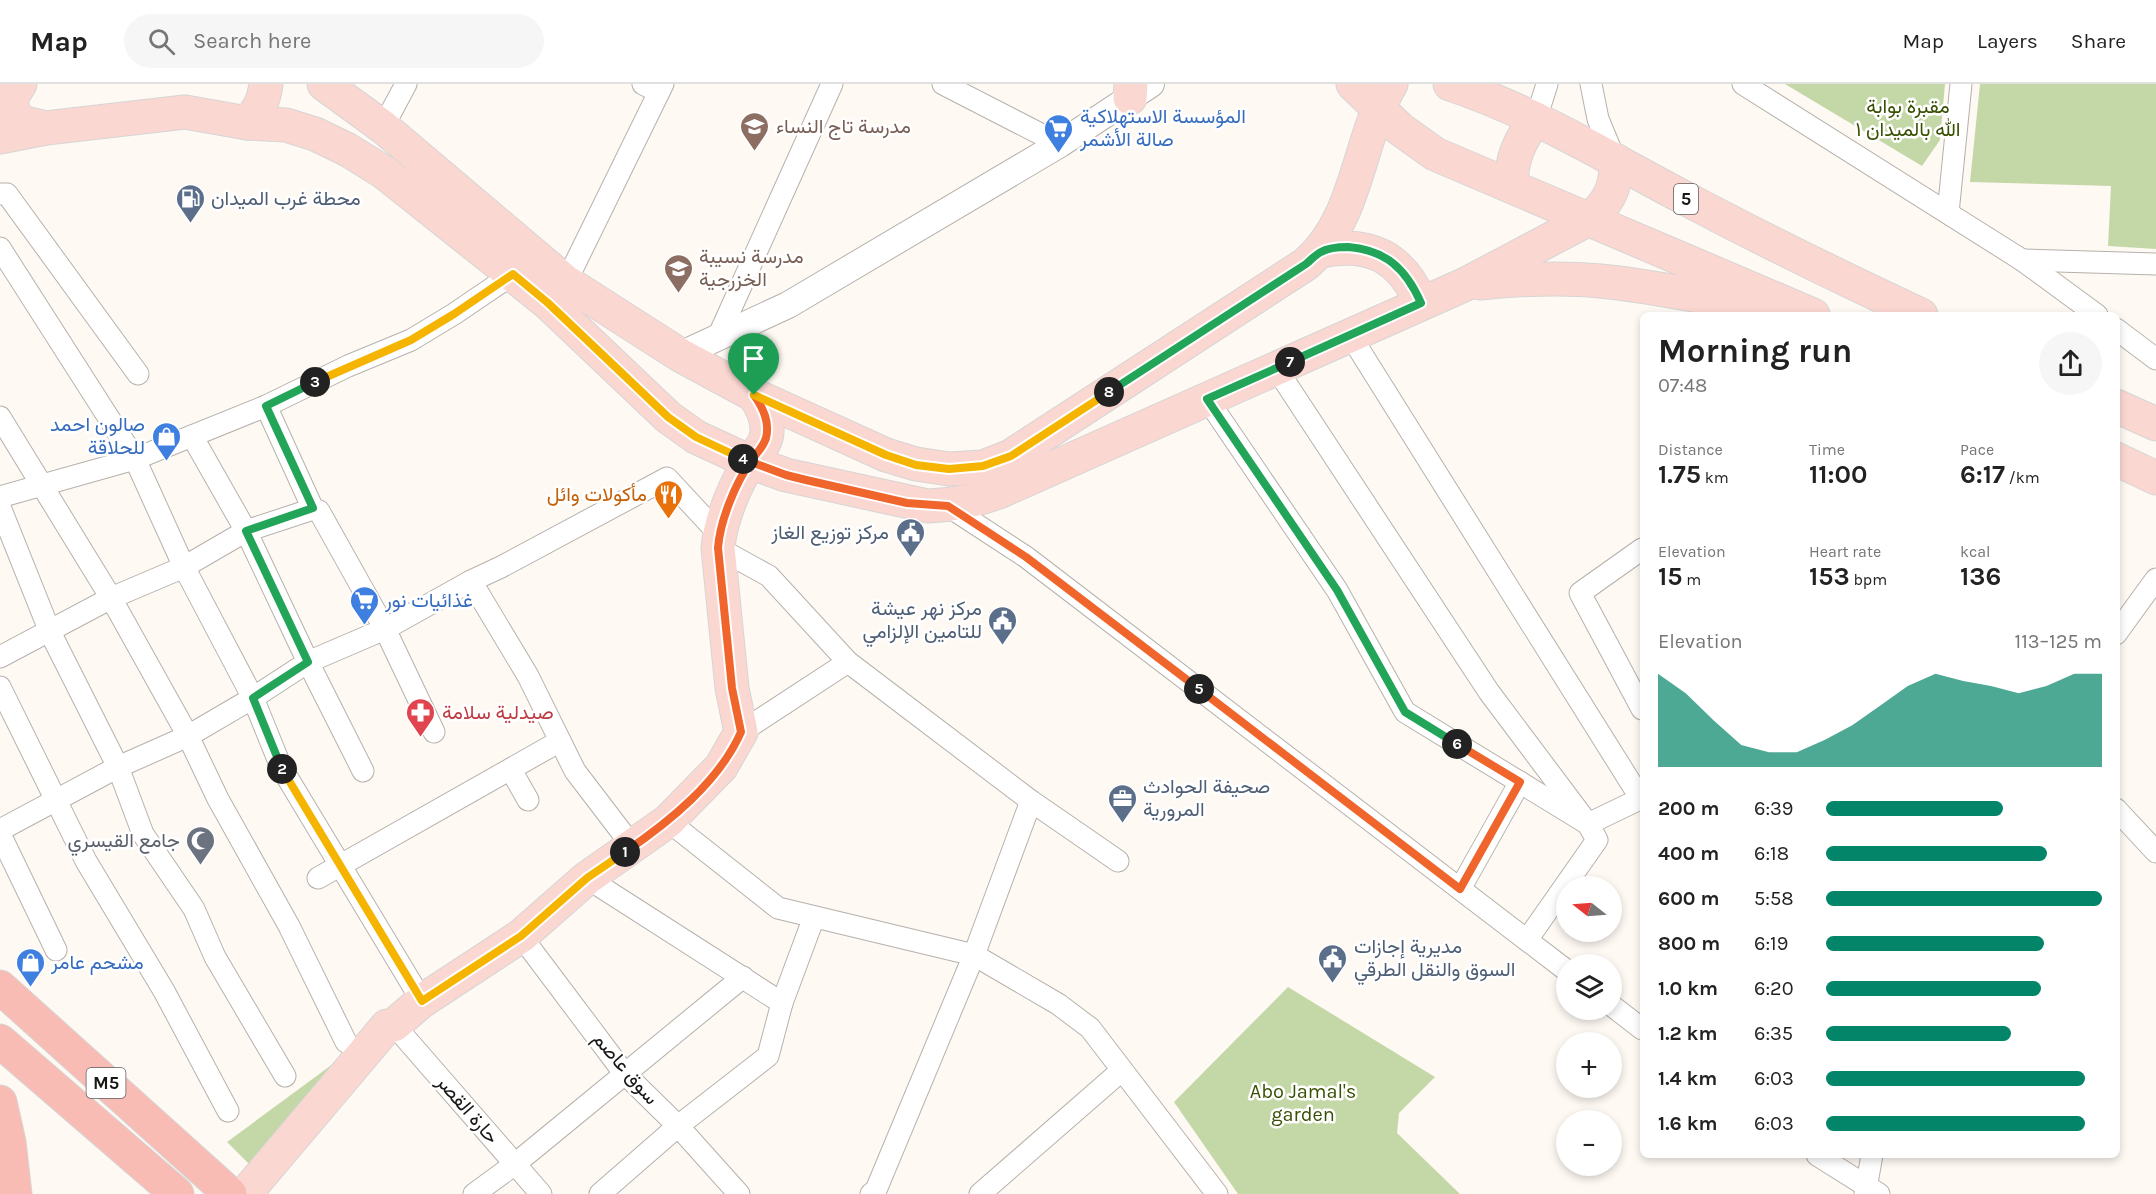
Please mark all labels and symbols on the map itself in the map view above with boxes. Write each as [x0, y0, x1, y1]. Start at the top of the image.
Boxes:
park label: مقبرة بوابة الله بالميدان ١ [1856, 95, 1960, 141]
place label: المؤسسة الاستهلاكية صالة الأشمر [1079, 105, 1246, 152]
school or university icon: مدرسة تاج النساء [739, 110, 771, 152]
supermarket icon: المؤسسة الاستهلاكية صالة الأشمر [1043, 112, 1075, 154]
place label: مدرسة تاج النساء [776, 115, 911, 140]
fuel station icon: محطة غرب الميدان [174, 182, 206, 224]
road number: 5 [1674, 184, 1698, 214]
place label: محطة غرب الميدان [211, 187, 361, 211]
place label: مدرسة نسيبة الخزرجية [699, 245, 804, 292]
school or university icon: مدرسة نسيبة الخزرجية [662, 252, 694, 294]
pin [728, 333, 779, 395]
pin: 7 [1275, 347, 1305, 377]
pin: 3 [300, 367, 330, 397]
pin: 8 [1094, 377, 1124, 407]
place label: صالون احمد للحلاقة [50, 413, 145, 459]
shop icon: صالون احمد للحلاقة [150, 420, 182, 462]
pin: 4 [728, 444, 758, 474]
restaurant icon: مأكولات وائل [652, 478, 684, 520]
place label: مأكولات وائل [547, 483, 647, 507]
public building icon: مركز توزيع الغاز [894, 516, 926, 558]
place label: مركز توزيع الغاز [770, 521, 889, 546]
supermarket icon: غذائيات نور [348, 584, 380, 626]
place label: غذائيات نور [384, 589, 473, 613]
place label: مركز نهر عيشة للتامين الإلزامي [862, 597, 982, 648]
public building icon: مركز نهر عيشة للتامين الإلزامي [987, 604, 1019, 646]
pin: 5 [1184, 674, 1214, 704]
pharmacy icon: صيدلية سلامة [405, 696, 437, 738]
place label: صيدلية سلامة [442, 701, 554, 724]
pin: 6 [1442, 729, 1472, 759]
pin: 2 [267, 754, 297, 784]
place label: صحيفة الحوادث المرورية [1143, 775, 1270, 822]
office icon: صحيفة الحوادث المرورية [1106, 782, 1138, 824]
mosque icon: جامع القيسري [185, 824, 217, 866]
place label: جامع القيسري [68, 829, 180, 857]
pin: 1 [610, 837, 640, 867]
north arrow [1556, 876, 1622, 942]
place label: مديرية إجازات السوق والنقل الطرقي [1354, 935, 1515, 986]
public building icon: مديرية إجازات السوق والنقل الطرقي [1317, 942, 1349, 984]
shop icon: مشحم عامر [14, 946, 46, 988]
place label: مشحم عامر [50, 951, 144, 975]
street label: سوق عاصم [587, 1027, 663, 1110]
road number: M5 [86, 1068, 126, 1098]
street label: حارة القصر [430, 1070, 504, 1149]
park label: Abo Jamal's garden [1250, 1080, 1356, 1126]

